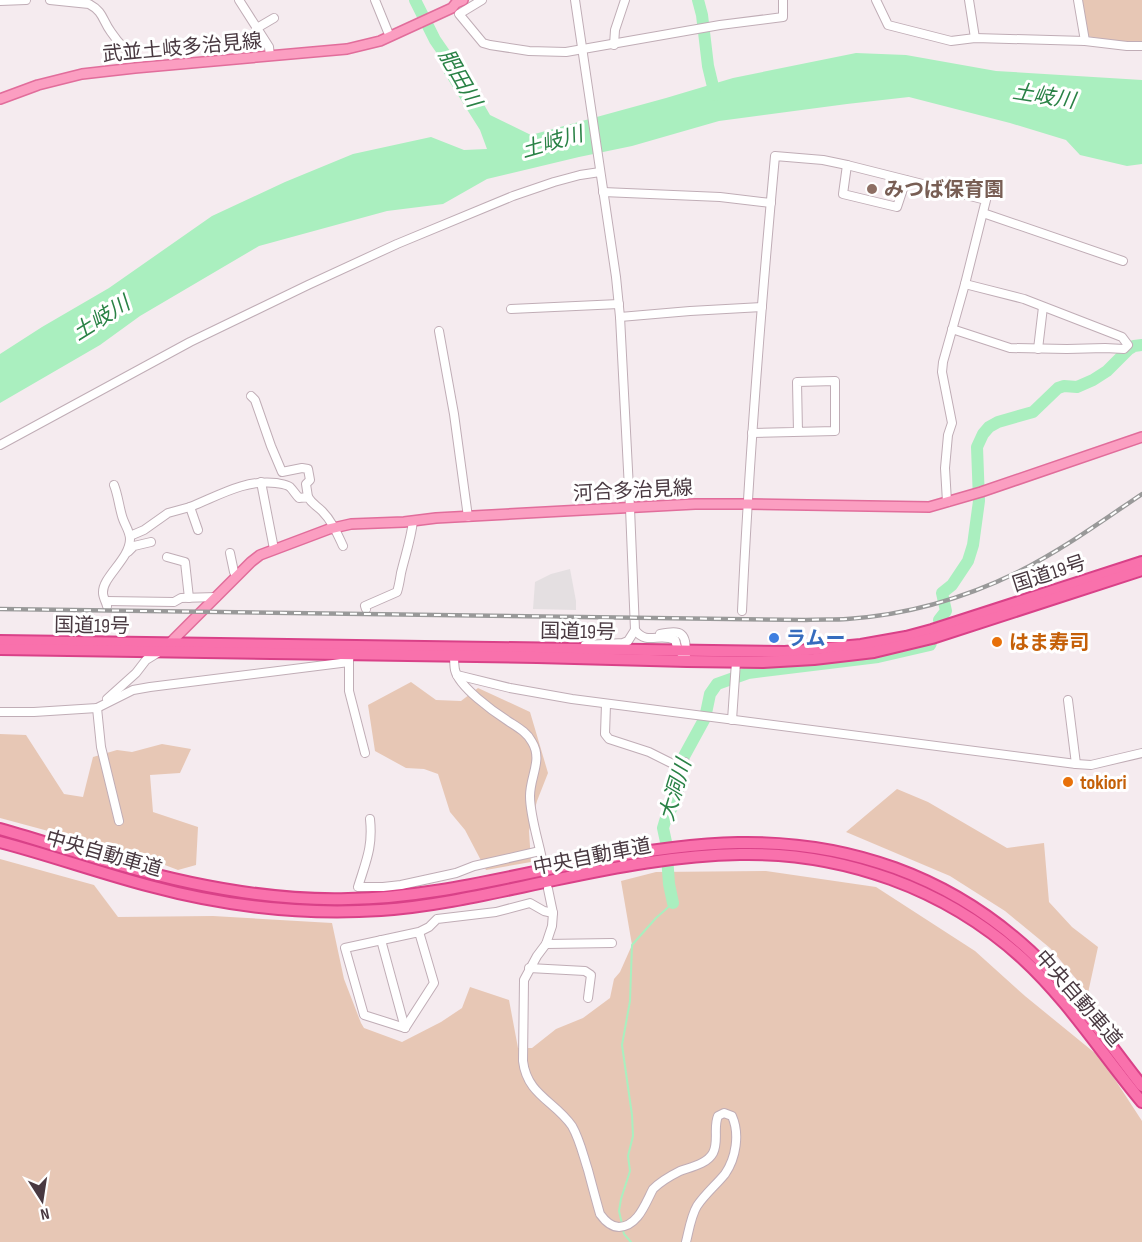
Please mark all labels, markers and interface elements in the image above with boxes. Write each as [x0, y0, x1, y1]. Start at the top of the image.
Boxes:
street label: 武並土岐多治見線 [101, 29, 263, 67]
water label: 肥田川 [433, 45, 487, 114]
water label: 土岐川 [1011, 79, 1079, 114]
water label: 土岐川 [518, 121, 588, 163]
place label: みつば保育園 [884, 178, 1004, 202]
marker: みつば保育園 [865, 182, 879, 196]
water label: 土岐川 [68, 290, 136, 346]
street label: 河合多治見線 [573, 476, 694, 506]
street label: 国道19号 [1010, 551, 1089, 597]
street label: 国道19号 [54, 613, 130, 639]
street label: 国道19号 [540, 619, 616, 645]
place label: ラムー [786, 627, 845, 651]
marker: ラムー [767, 631, 781, 645]
place label: はま寿司 [1009, 631, 1089, 655]
marker: はま寿司 [990, 635, 1004, 649]
water label: 大洞川 [654, 754, 697, 824]
place label: tokiori [1080, 771, 1127, 795]
marker: tokiori [1061, 775, 1075, 789]
street label: 中央自動車道 [43, 826, 165, 882]
street label: 中央自動車道 [531, 834, 653, 880]
street label: 中央自動車道 [1030, 946, 1127, 1052]
north arrow [12, 1170, 72, 1230]
text: N [39, 1203, 51, 1223]

